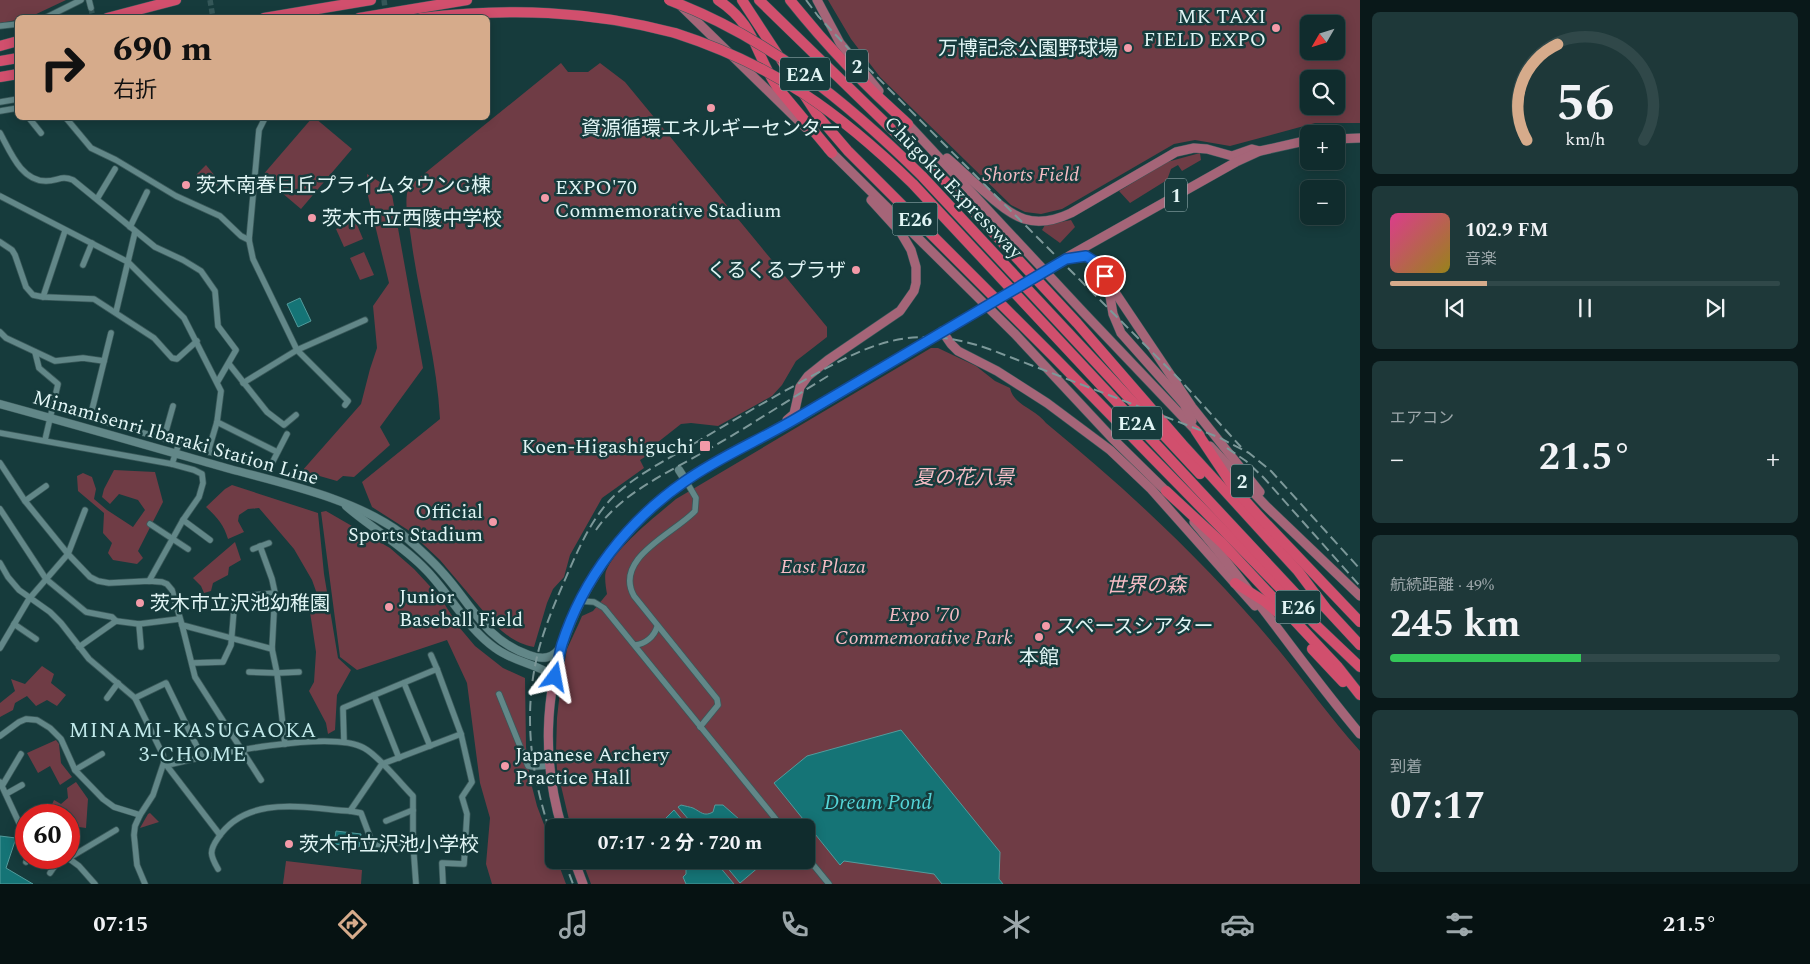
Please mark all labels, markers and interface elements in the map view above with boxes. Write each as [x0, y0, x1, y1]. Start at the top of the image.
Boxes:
place label: MK TAXI FIELD EXPO [1143, 2, 1266, 55]
north arrow [1300, 15, 1345, 60]
map controls [1300, 15, 1345, 225]
marker: MK TAXI FIELD EXPO [1270, 22, 1282, 34]
text: 690 m [113, 23, 212, 76]
place label: 万博記念公園野球場 [938, 34, 1118, 64]
icon: right [30, 35, 95, 100]
marker: 万博記念公園野球場 [1122, 42, 1134, 54]
road number: 2 [846, 49, 868, 82]
road number: E2A [780, 58, 830, 90]
text: 56 [1556, 64, 1614, 143]
button: search [1300, 70, 1345, 115]
text: 右折 [113, 74, 157, 107]
marker: 資源循環エネルギーセンター [705, 102, 717, 114]
street label: Chūgoku Expressway [877, 109, 1031, 267]
place label: 資源循環エネルギーセンター [581, 114, 841, 144]
button: + [1300, 125, 1345, 170]
text: km/h [1565, 126, 1605, 153]
park label: Shorts Field [983, 160, 1079, 190]
place label: 茨木南春日丘プライムタウンG棟 [196, 171, 491, 201]
place label: EXPO'70 Commemorative Stadium [555, 173, 781, 226]
road number: 1 [1165, 178, 1187, 212]
marker: 茨木南春日丘プライムタウンG棟 [180, 179, 192, 191]
button: − [1300, 180, 1345, 225]
marker: EXPO'70 Commemorative Stadium [539, 192, 551, 204]
road number: E26 [892, 202, 938, 235]
place label: 茨木市立西陵中学校 [322, 204, 502, 234]
marker: 茨木市立西陵中学校 [306, 212, 318, 224]
text: 102.9 FM [1465, 216, 1548, 245]
text: 音楽 [1465, 247, 1497, 271]
pin [1084, 255, 1126, 297]
place label: くるくるプラザ [707, 256, 846, 286]
icon: arrive [1091, 262, 1119, 290]
marker: くるくるプラザ [850, 264, 862, 276]
icon: previous [1441, 294, 1469, 322]
icon: pause [1571, 294, 1599, 322]
icon: next [1701, 294, 1729, 322]
street label: Minamisenri Ibaraki Station Line [29, 383, 322, 493]
road number: E2A [1112, 406, 1162, 439]
text: エアコン [1390, 406, 1454, 430]
text: 21.5° [1538, 429, 1632, 487]
place label: Koen-Higashiguchi [521, 432, 694, 462]
text: − [1390, 438, 1404, 481]
text: + [1766, 438, 1780, 481]
marker: Koen-Higashiguchi [698, 439, 712, 453]
park label: 夏の花八景 [914, 463, 1016, 493]
road number: 2 [1231, 464, 1253, 498]
place label: Official Sports Stadium [348, 497, 483, 550]
marker: Official Sports Stadium [487, 516, 499, 528]
park label: East Plaza [780, 552, 866, 582]
park label: 世界の森 [1106, 571, 1188, 601]
text: 航続距離 · 49% [1390, 573, 1494, 597]
place label: Junior Baseball Field [399, 582, 523, 635]
place label: 茨木市立沢池幼稚園 [150, 589, 330, 619]
road number: E26 [1276, 590, 1320, 624]
text: 245 km [1390, 596, 1521, 654]
marker: 茨木市立沢池幼稚園 [134, 597, 146, 609]
park label: Expo '70 Commemorative Park [835, 600, 1014, 653]
marker: Junior Baseball Field [383, 601, 395, 613]
place label: スペースシアター [1056, 612, 1214, 642]
marker: スペースシアター [1040, 620, 1052, 632]
marker: 本館 [1033, 631, 1045, 643]
place label: 本館 [1019, 643, 1059, 673]
position arrow [528, 650, 580, 702]
district label: MINAMI-KASUGAOKA 3-CHOME [69, 715, 317, 771]
place label: Japanese Archery Practice Hall [515, 740, 671, 793]
text: 到着 [1390, 755, 1422, 779]
marker: Japanese Archery Practice Hall [499, 760, 511, 772]
text: 07:17 [1390, 778, 1485, 836]
water label: Dream Pond [824, 787, 932, 819]
speed limit sign: 60 [15, 804, 80, 869]
text: 07:17 · 2 分 · 720 m [598, 829, 762, 858]
place label: 茨木市立沢池小学校 [299, 830, 479, 860]
marker: 茨木市立沢池小学校 [283, 838, 295, 850]
icon: directions [335, 907, 370, 942]
icon: music [556, 907, 591, 942]
icon: phone [777, 907, 812, 942]
icon: climate [999, 907, 1034, 942]
icon: car [1220, 907, 1255, 942]
icon: filters [1442, 907, 1477, 942]
text: 07:15 [93, 908, 148, 941]
text: 21.5° [1663, 908, 1717, 941]

